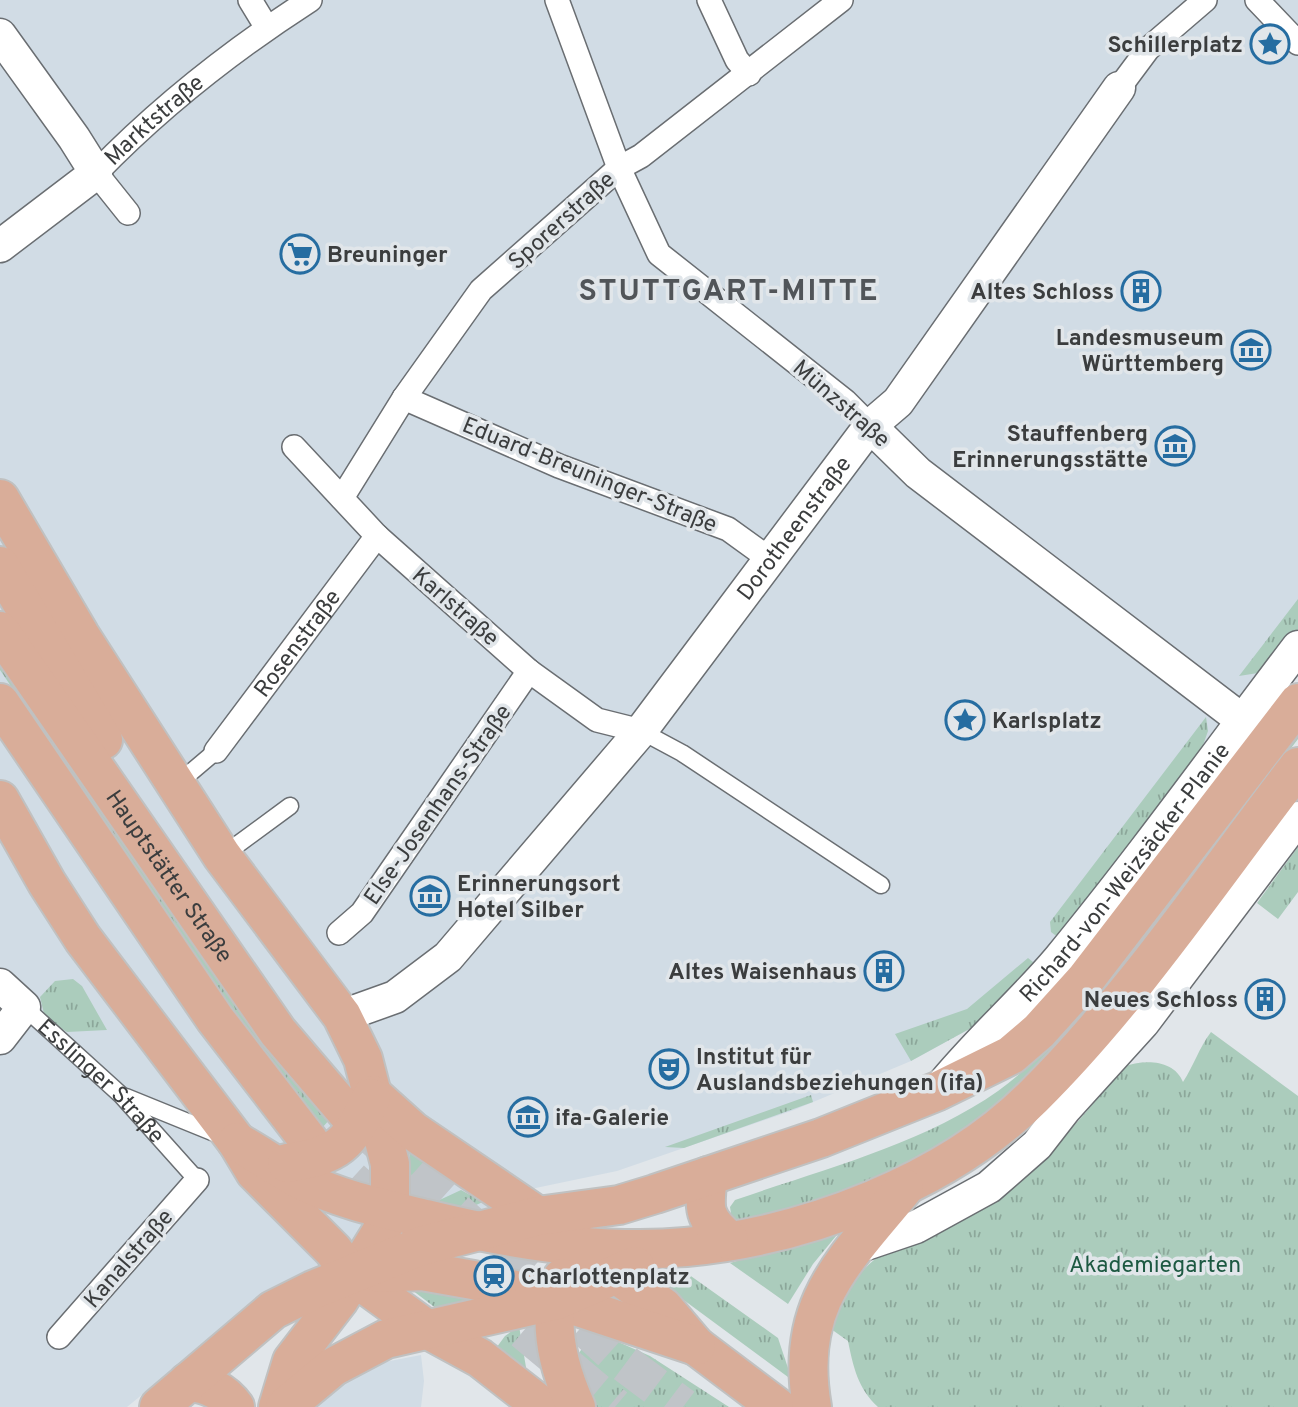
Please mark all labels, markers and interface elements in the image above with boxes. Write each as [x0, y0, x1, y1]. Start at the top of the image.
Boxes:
place icon: Schillerplatz [1249, 23, 1291, 65]
place label: Schillerplatz [1107, 32, 1243, 61]
street label: Marktstraße [99, 69, 211, 173]
street label: Sporerstraße [503, 166, 622, 277]
supermarket icon: Breuninger [279, 233, 321, 275]
place label: Breuninger [327, 242, 448, 271]
building icon: Altes Schloss [1120, 270, 1162, 312]
district label: STUTTGART-MITTE [579, 274, 879, 311]
place label: Altes Schloss [970, 279, 1114, 308]
place label: Landesmuseum Württemberg [1056, 325, 1224, 380]
museum icon: Landesmuseum Württemberg [1230, 329, 1272, 371]
street label: Münzstraße [786, 355, 895, 455]
street label: Eduard-Breuninger-Straße [457, 412, 721, 541]
place label: Stauffenberg Erinnerungsstätte [952, 421, 1148, 476]
museum icon: Stauffenberg Erinnerungsstätte [1154, 425, 1196, 467]
street label: Dorotheenstraße [732, 451, 859, 607]
street label: Karlstraße [405, 562, 504, 654]
street label: Rosenstraße [249, 585, 349, 704]
place icon: Karlsplatz [944, 699, 986, 741]
street label: Else-Josenhans-Straße [359, 700, 519, 911]
place label: Karlsplatz [992, 708, 1102, 737]
street label: Richard-von-Weizsäcker-Planie [1015, 738, 1238, 1010]
street label: Hauptstätter Straße [98, 785, 238, 969]
place label: Erinnerungsort Hotel Silber [457, 871, 620, 926]
museum icon: Erinnerungsort Hotel Silber [409, 875, 451, 917]
building icon: Altes Waisenhaus [863, 950, 905, 992]
place label: Altes Waisenhaus [668, 959, 857, 988]
building icon: Neues Schloss [1244, 978, 1286, 1020]
place label: Neues Schloss [1084, 987, 1238, 1016]
street label: Esslinger Straße [30, 1014, 170, 1151]
place label: Institut für Auslandsbeziehungen (ifa) [696, 1044, 984, 1099]
theatre icon: Institut für Auslandsbeziehungen (ifa) [648, 1048, 690, 1090]
museum icon: ifa-Galerie [507, 1096, 549, 1138]
place label: ifa-Galerie [555, 1105, 669, 1134]
street label: Kanalstraße [79, 1204, 181, 1315]
park label: Akademiegarten [1069, 1252, 1241, 1281]
station icon: Charlottenplatz [473, 1255, 515, 1297]
place label: Charlottenplatz [521, 1264, 690, 1293]

